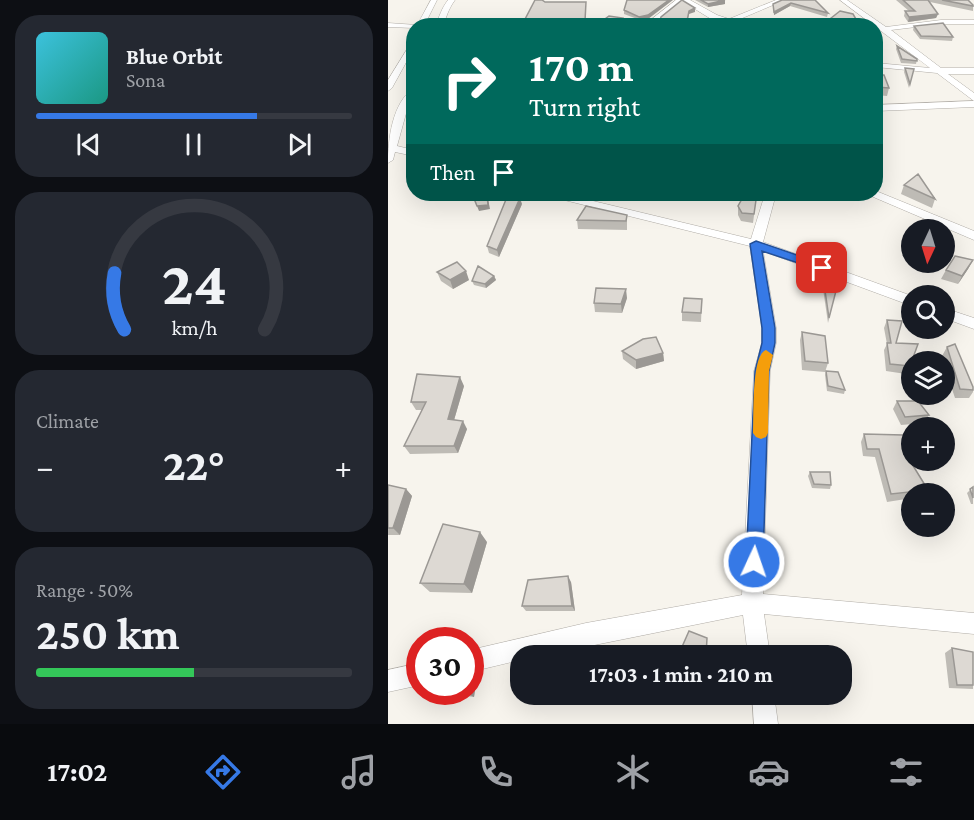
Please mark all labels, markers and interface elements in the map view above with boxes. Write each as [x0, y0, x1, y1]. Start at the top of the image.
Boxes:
icon: right [430, 42, 508, 120]
text: 170 m [529, 43, 634, 90]
text: Blue Orbit [126, 44, 222, 69]
text: Sona [126, 69, 165, 91]
text: Turn right [529, 92, 640, 122]
icon: previous [72, 128, 105, 161]
icon: pause [177, 128, 210, 161]
icon: next [283, 128, 316, 161]
icon: arrive [487, 156, 520, 189]
text: Then [430, 160, 475, 185]
north arrow [901, 219, 955, 273]
map controls [901, 219, 955, 537]
pin [796, 242, 847, 293]
text: 24 [161, 249, 227, 318]
icon: arrive [805, 251, 838, 284]
button: search [901, 285, 955, 339]
text: km/h [171, 317, 218, 341]
button: layers [901, 351, 955, 405]
text: Climate [36, 410, 99, 432]
button: + [901, 417, 955, 471]
text: 22° [163, 440, 225, 490]
text: − [36, 448, 53, 485]
text: + [335, 448, 352, 485]
button: − [901, 483, 955, 537]
position arrow [722, 530, 786, 594]
text: Range · 50% [36, 579, 133, 601]
text: 250 km [36, 609, 180, 659]
speed limit sign: 30 [406, 627, 484, 705]
text: 17:03 · 1 min · 210 m [589, 662, 773, 687]
icon: directions [202, 751, 244, 793]
icon: music [338, 751, 380, 793]
icon: phone [475, 751, 517, 793]
icon: climate [612, 751, 654, 793]
icon: car [748, 751, 790, 793]
icon: filters [885, 751, 927, 793]
text: 17:02 [47, 757, 107, 787]

